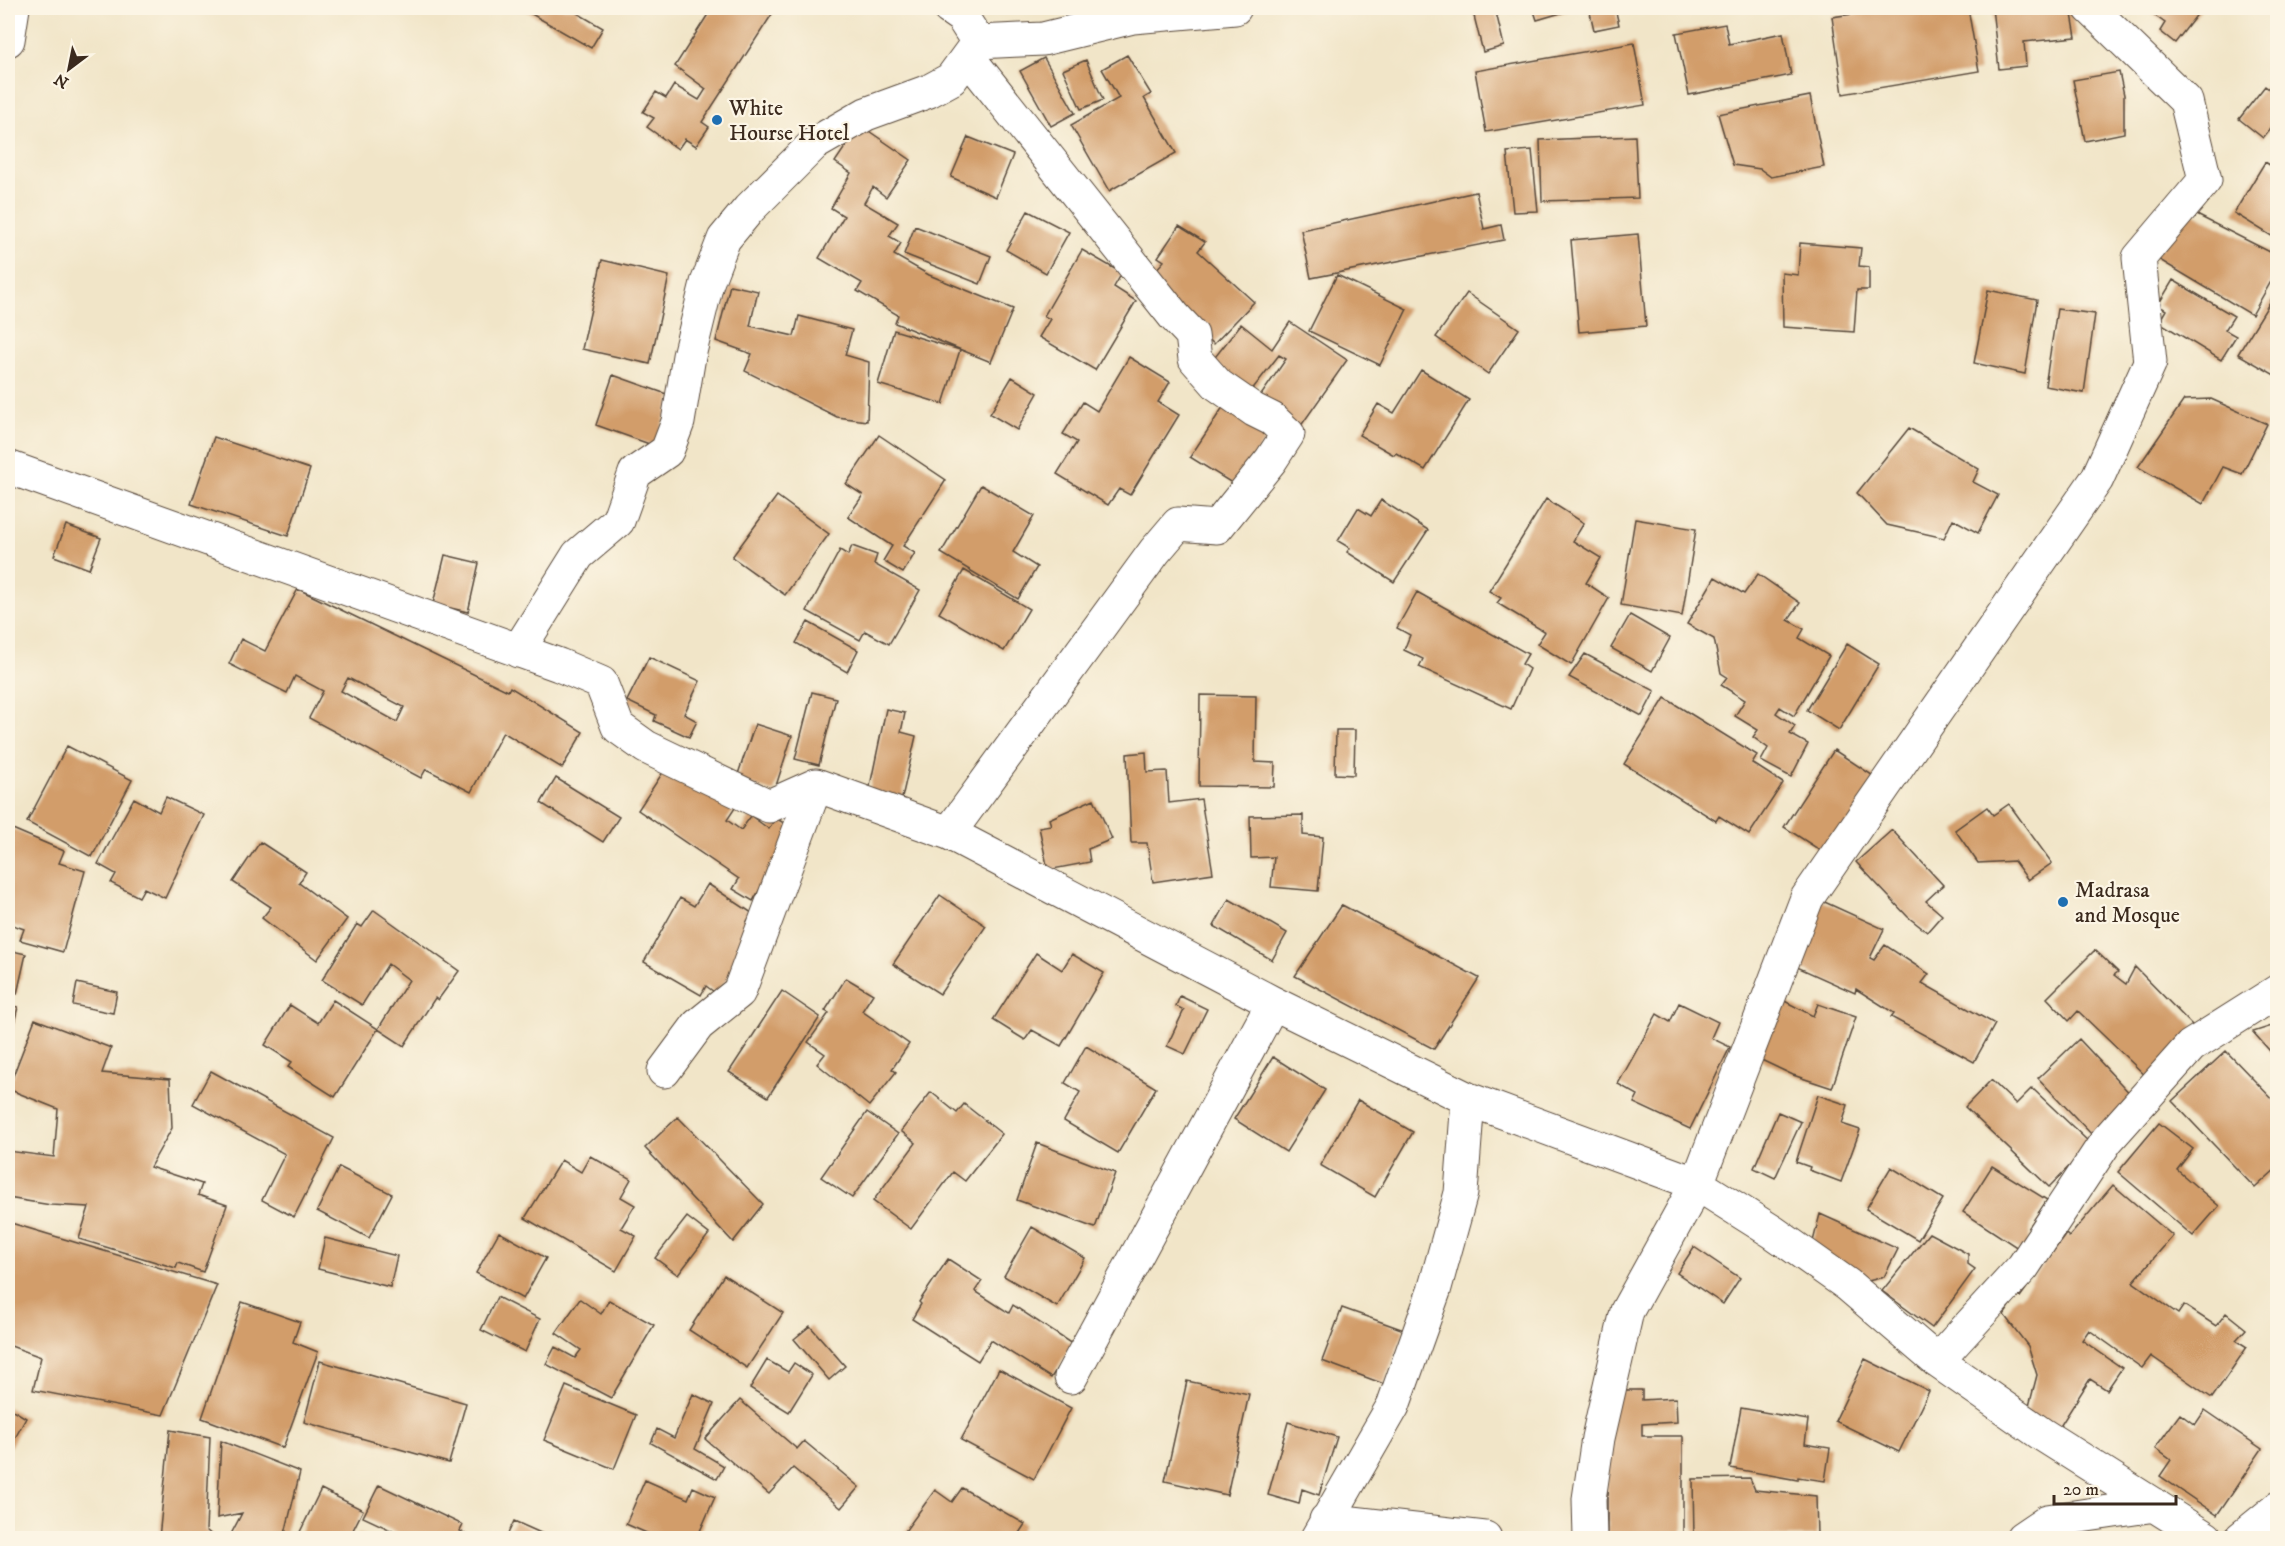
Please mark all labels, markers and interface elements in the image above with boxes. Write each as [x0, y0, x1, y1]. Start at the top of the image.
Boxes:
north arrow [39, 39, 99, 99]
text: N [51, 69, 72, 93]
place label: White Hourse Hotel [728, 95, 850, 147]
marker: White Hourse Hotel [710, 113, 724, 127]
place label: Madrasa and Mosque [2075, 877, 2180, 929]
marker: Madrasa and Mosque [2056, 895, 2070, 909]
scale bar [2054, 1468, 2176, 1506]
text: 20 m [2063, 1479, 2099, 1501]

